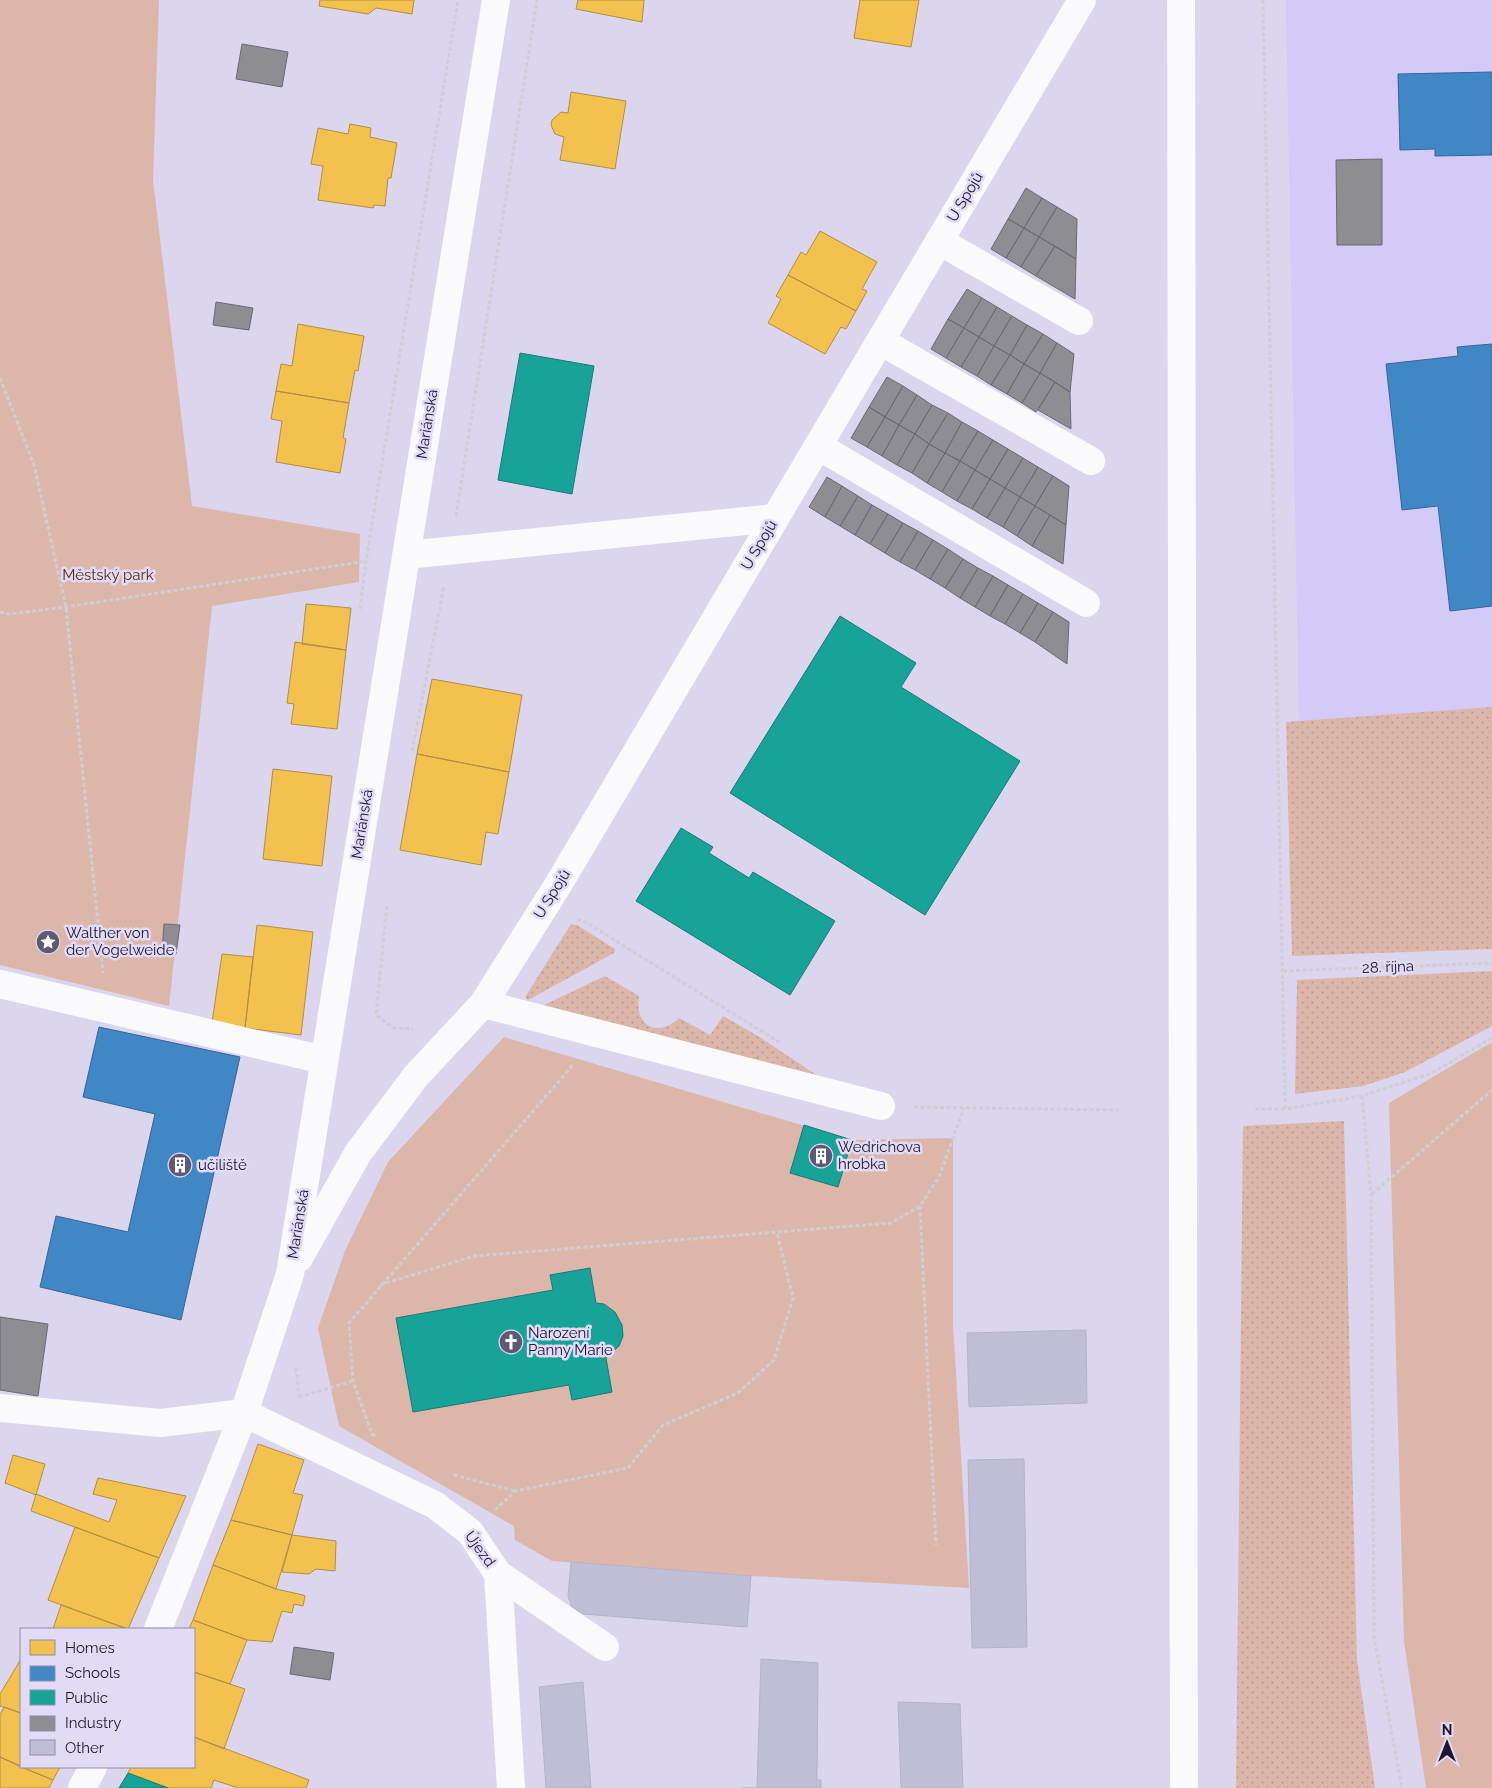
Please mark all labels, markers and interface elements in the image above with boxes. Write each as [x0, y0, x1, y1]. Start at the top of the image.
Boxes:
street label: U Spojů [943, 169, 987, 225]
street label: Mariánská [413, 388, 441, 460]
street label: U Spojů [737, 517, 781, 573]
park label: Městský park [62, 566, 154, 584]
street label: Mariánská [348, 788, 376, 860]
street label: U Spojů [530, 866, 574, 922]
place label: Walther von der Vogelweide [66, 924, 175, 959]
place icon: Walther von der Vogelweide [35, 929, 61, 955]
street label: 28. října [1362, 957, 1414, 977]
place label: Wedrichova hrobka [838, 1138, 921, 1173]
building icon: Wedrichova hrobka [808, 1143, 834, 1169]
building icon: učiliště [167, 1152, 193, 1178]
place label: učiliště [198, 1156, 247, 1174]
street label: Mariánská [284, 1188, 312, 1260]
place label: Narození Panny Marie [528, 1324, 613, 1359]
church icon: Narození Panny Marie [498, 1329, 524, 1355]
street label: Újezd [461, 1528, 499, 1570]
legend [20, 1628, 195, 1768]
text: Homes [65, 1639, 115, 1657]
text: Schools [65, 1664, 120, 1682]
text: Public [65, 1689, 108, 1707]
text: Industry [65, 1714, 121, 1732]
north arrow [1422, 1718, 1472, 1768]
text: N [1442, 1722, 1452, 1738]
text: Other [65, 1739, 105, 1757]

